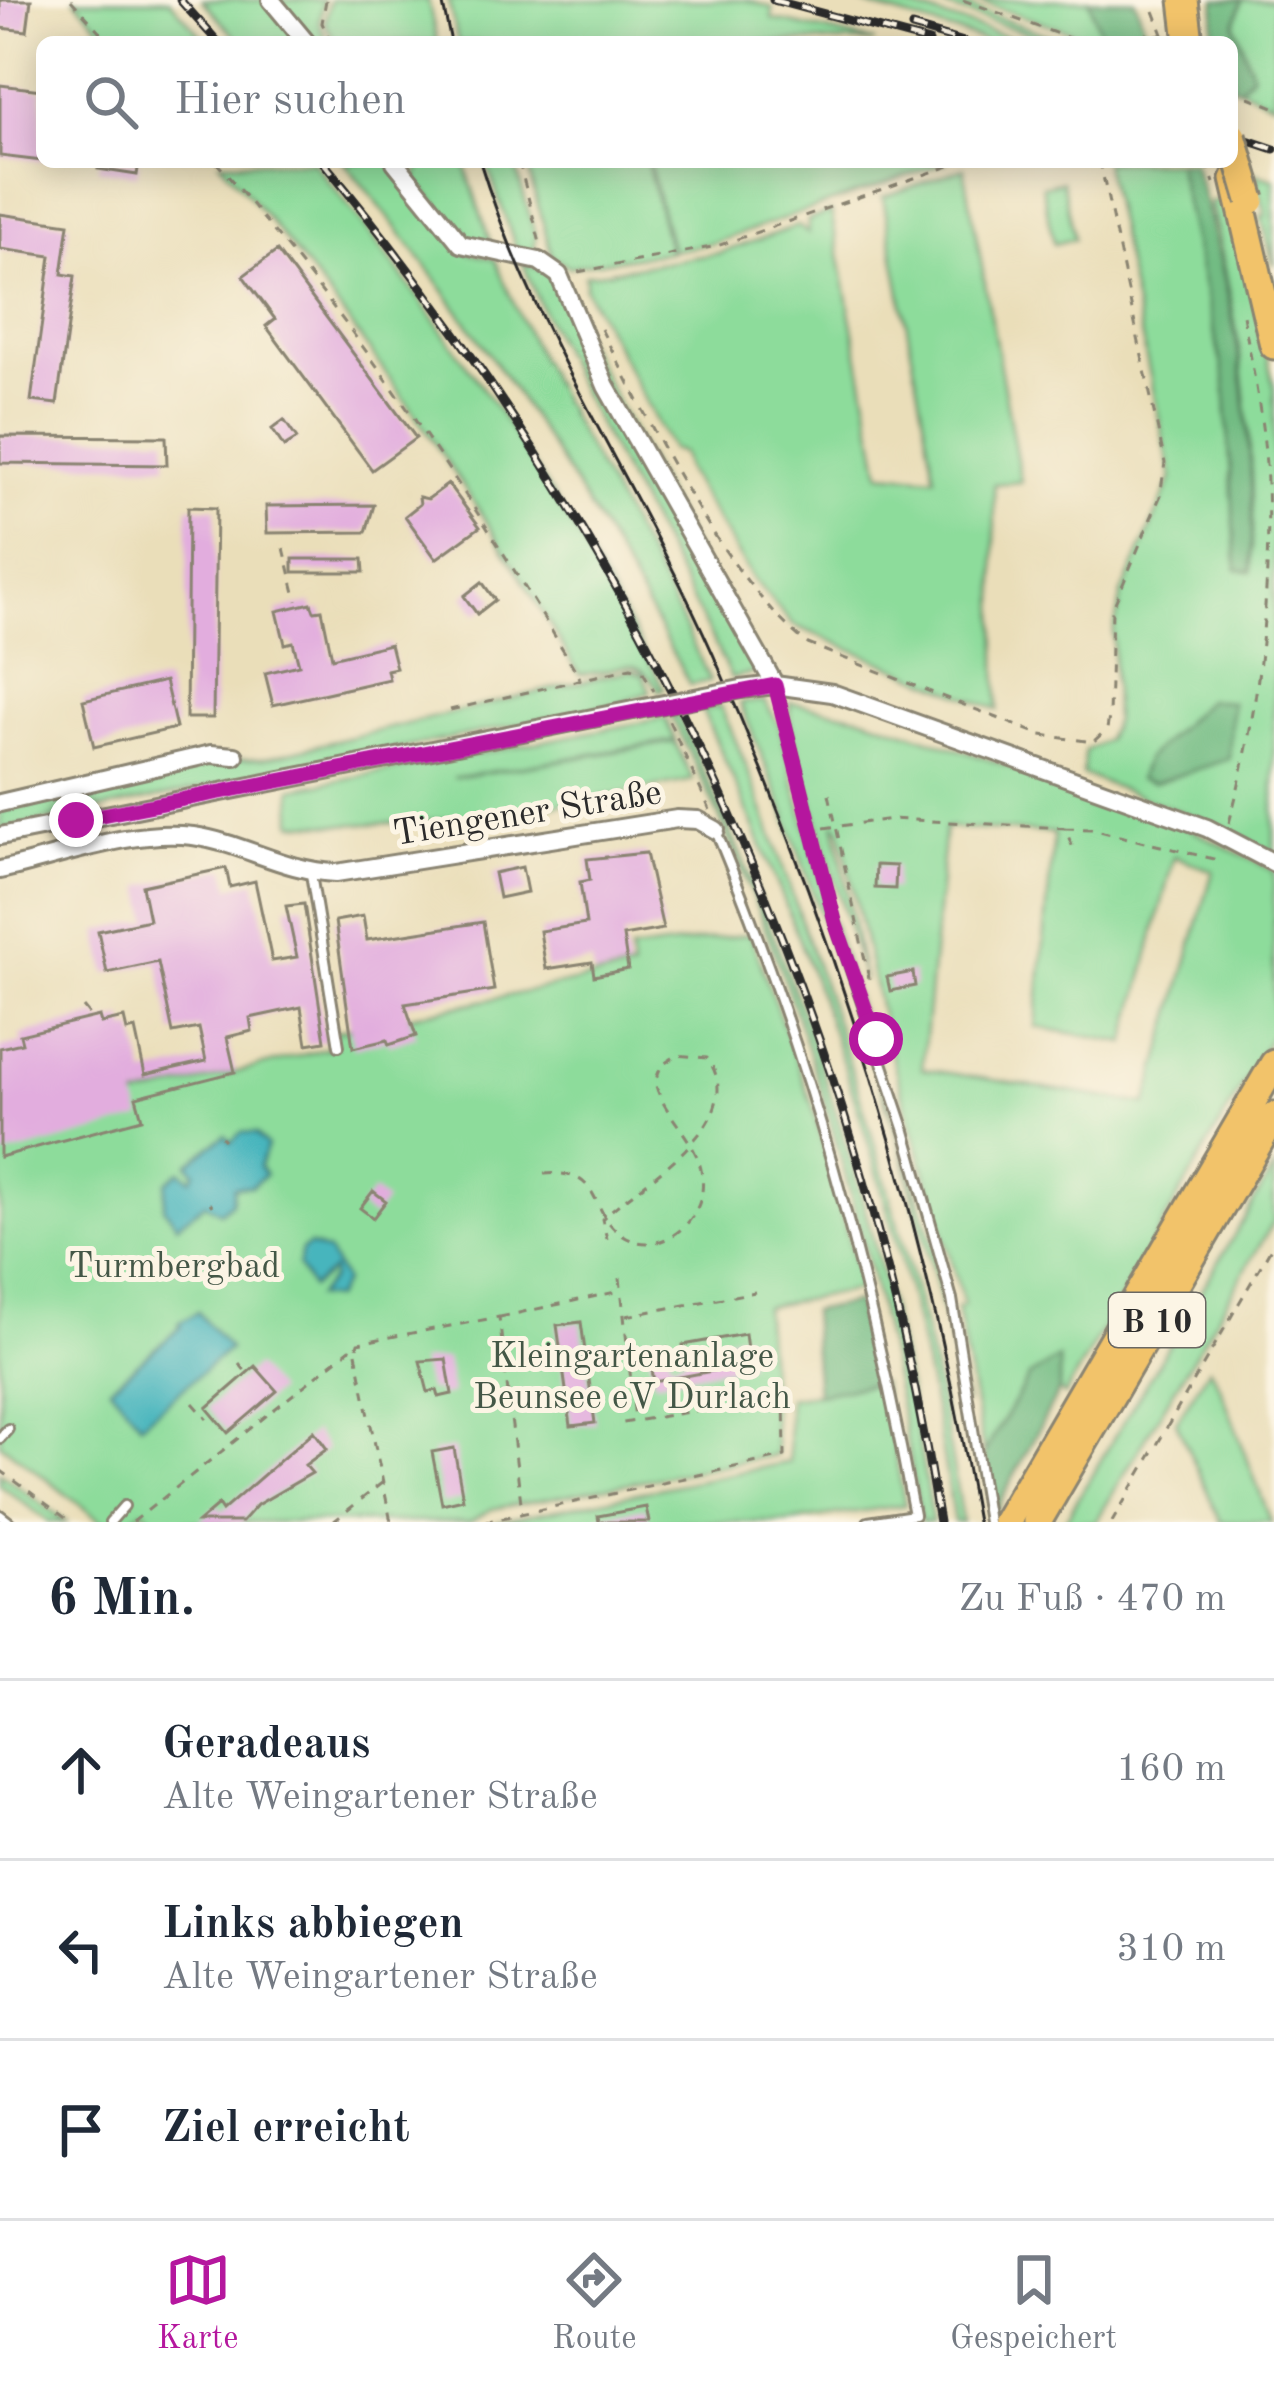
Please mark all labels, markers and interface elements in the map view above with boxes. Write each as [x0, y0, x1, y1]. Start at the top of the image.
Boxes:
search box [36, 36, 1238, 168]
icon: search [78, 69, 144, 135]
text: Hier suchen [174, 79, 406, 124]
street label: Tiengener Straße [391, 776, 664, 854]
route end [49, 793, 103, 847]
route start [849, 1012, 903, 1066]
park label: Turmbergbad [68, 1250, 280, 1286]
road number: B 10 [1109, 1293, 1205, 1347]
park label: Kleingartenanlage Beunsee eV Durlach [473, 1340, 791, 1417]
text: 6 Min. [48, 1575, 195, 1626]
text: Zu Fuß · 470 m [959, 1580, 1226, 1619]
text: Geradeaus [162, 1723, 370, 1768]
icon: ahead [48, 1737, 114, 1803]
text: 160 m [1116, 1750, 1226, 1789]
text: Alte Weingartener Straße [162, 1778, 598, 1817]
text: Links abbiegen [162, 1903, 464, 1948]
icon: left [48, 1917, 114, 1983]
text: 310 m [1116, 1930, 1226, 1969]
text: Alte Weingartener Straße [162, 1958, 598, 1997]
icon: arrive [48, 2097, 114, 2163]
text: Ziel erreicht [162, 2107, 410, 2152]
tab: Karte [157, 2247, 238, 2360]
tab: Route [552, 2247, 636, 2360]
tab: Gespeichert [950, 2247, 1117, 2360]

